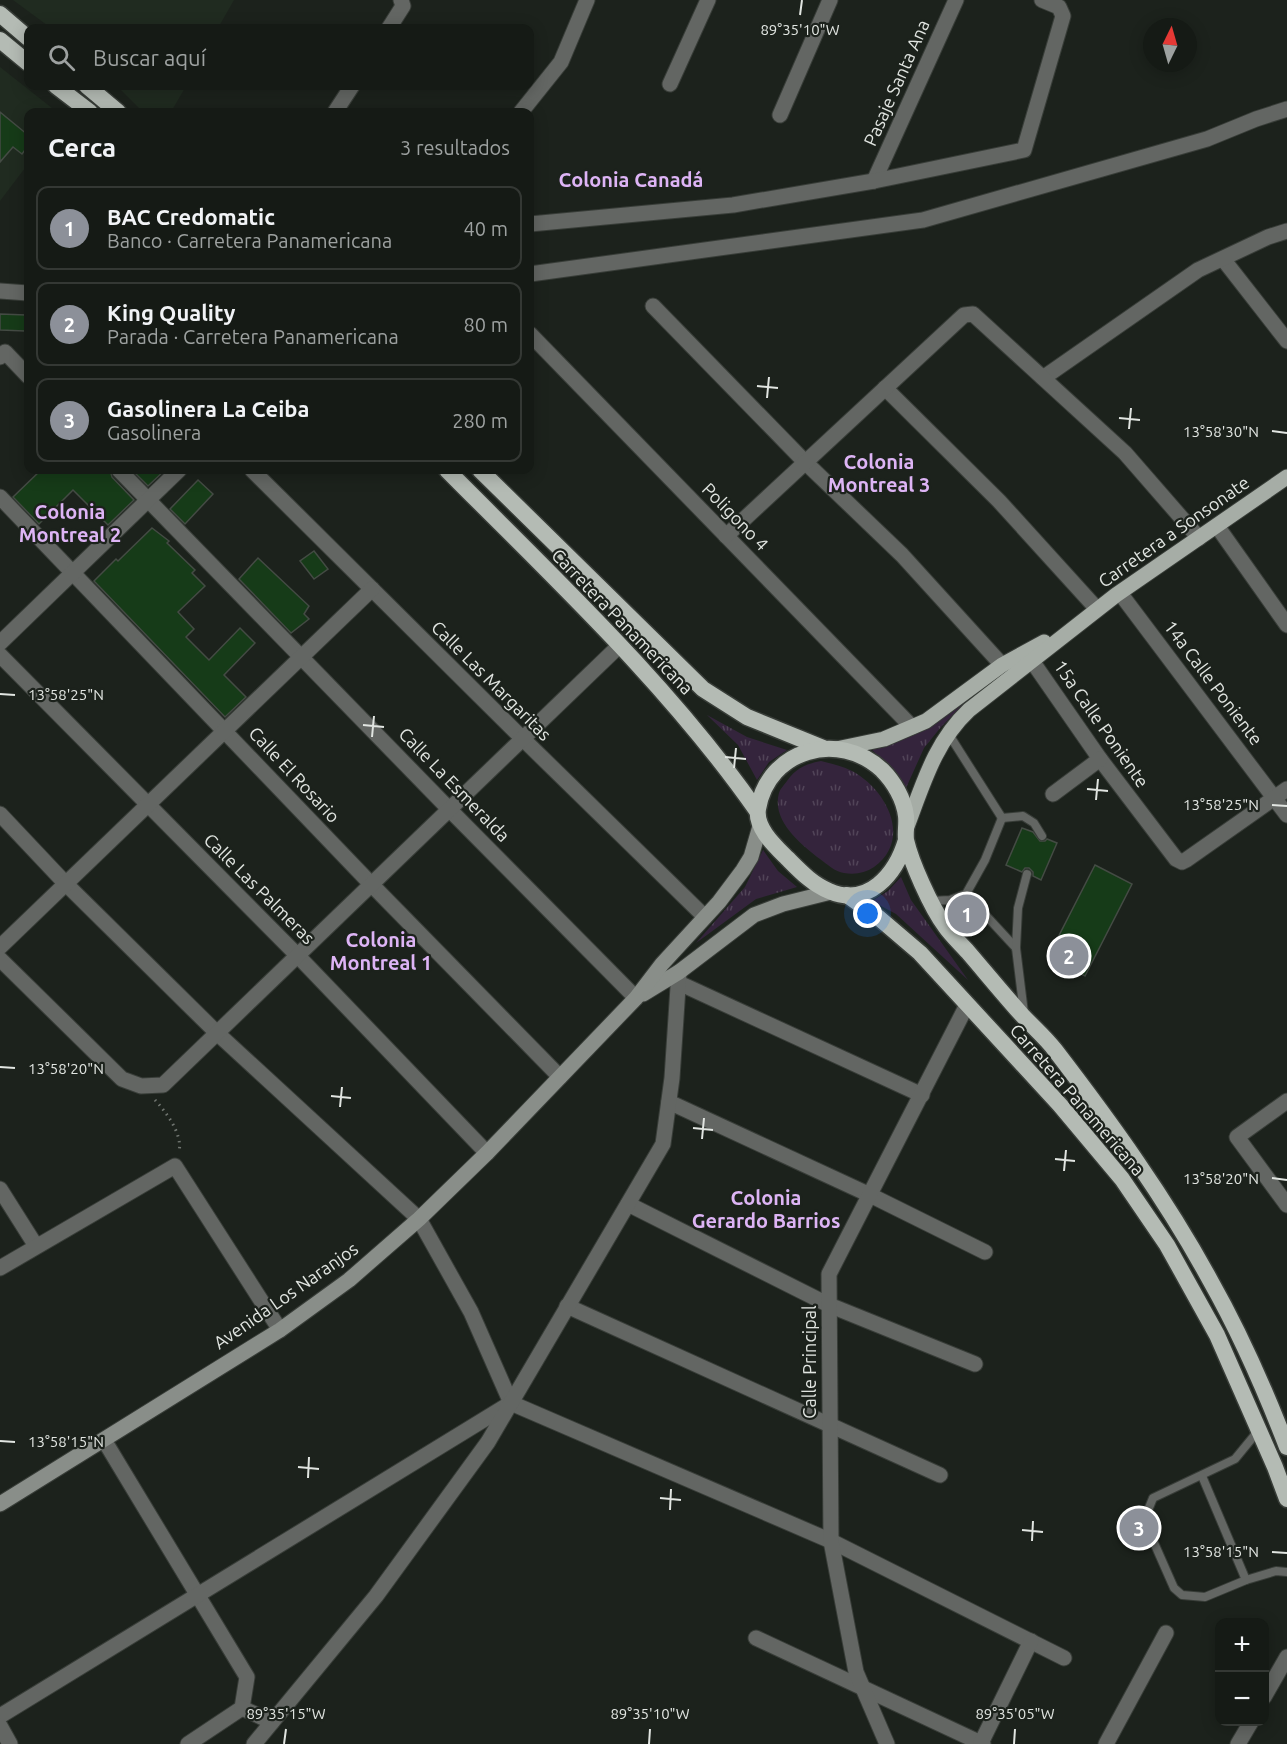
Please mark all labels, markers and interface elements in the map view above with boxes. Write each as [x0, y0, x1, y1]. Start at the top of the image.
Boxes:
street label: Pasaje Santa Ana [859, 16, 933, 149]
north arrow [1143, 18, 1197, 72]
text: 89°35'10"W [760, 21, 840, 38]
search box [24, 24, 534, 90]
icon: search [45, 41, 78, 74]
text: Buscar aquí [93, 45, 206, 70]
text: Cerca [48, 133, 116, 162]
text: 3 resultados [400, 136, 510, 159]
district label: Colonia Canadá [559, 168, 703, 191]
text: BAC Credomatic [107, 204, 275, 229]
text: 1 [64, 217, 75, 240]
text: 40 m [464, 217, 508, 240]
text: Banco · Carretera Panamericana [107, 229, 392, 252]
text: King Quality [107, 300, 235, 325]
text: 2 [64, 313, 75, 336]
text: 80 m [464, 313, 508, 336]
text: Parada · Carretera Panamericana [107, 325, 399, 348]
text: Gasolinera La Ceiba [107, 396, 309, 421]
text: 3 [64, 409, 75, 432]
text: 280 m [452, 409, 508, 432]
text: Gasolinera [107, 421, 201, 444]
text: 13°58'30"N [1183, 423, 1259, 440]
district label: Colonia Montreal 3 [828, 450, 930, 496]
street label: Carretera a Sonsonate [1094, 472, 1253, 591]
street label: Poligono 4 [699, 478, 773, 554]
district label: Colonia Montreal 2 [19, 500, 121, 546]
street label: Carretera Panamericana [548, 545, 697, 698]
street label: Calle Las Margaritas [428, 616, 556, 744]
street label: 14a Calle Poniente [1161, 616, 1267, 748]
street label: 15a Calle Poniente [1050, 656, 1153, 791]
text: 13°58'25"N [28, 686, 104, 703]
street label: Calle El Rosario [245, 722, 344, 826]
street label: Calle La Esmeralda [395, 723, 514, 845]
text: 13°58'25"N [1183, 796, 1259, 813]
street label: Calle Las Palmeras [200, 829, 319, 948]
pin: 1 [948, 892, 986, 936]
your location [853, 899, 882, 928]
district label: Colonia Montreal 1 [330, 928, 432, 974]
pin: 2 [1050, 934, 1088, 978]
street label: Carretera Panamericana [1007, 1020, 1149, 1179]
text: 13°58'20"N [28, 1060, 104, 1077]
text: 13°58'20"N [1183, 1170, 1259, 1187]
district label: Colonia Gerardo Barrios [692, 1186, 840, 1232]
street label: Avenida Los Naranjos [209, 1238, 362, 1353]
street label: Calle Principal [799, 1305, 819, 1419]
text: 13°58'15"N [28, 1433, 104, 1450]
pin: 3 [1120, 1506, 1158, 1550]
text: 13°58'15"N [1183, 1543, 1259, 1560]
map controls [1215, 1618, 1269, 1726]
button: + [1215, 1618, 1269, 1672]
button: − [1215, 1672, 1269, 1726]
text: 89°35'15"W [246, 1705, 326, 1722]
text: 89°35'10"W [610, 1705, 690, 1722]
text: 89°35'05"W [975, 1705, 1055, 1722]

